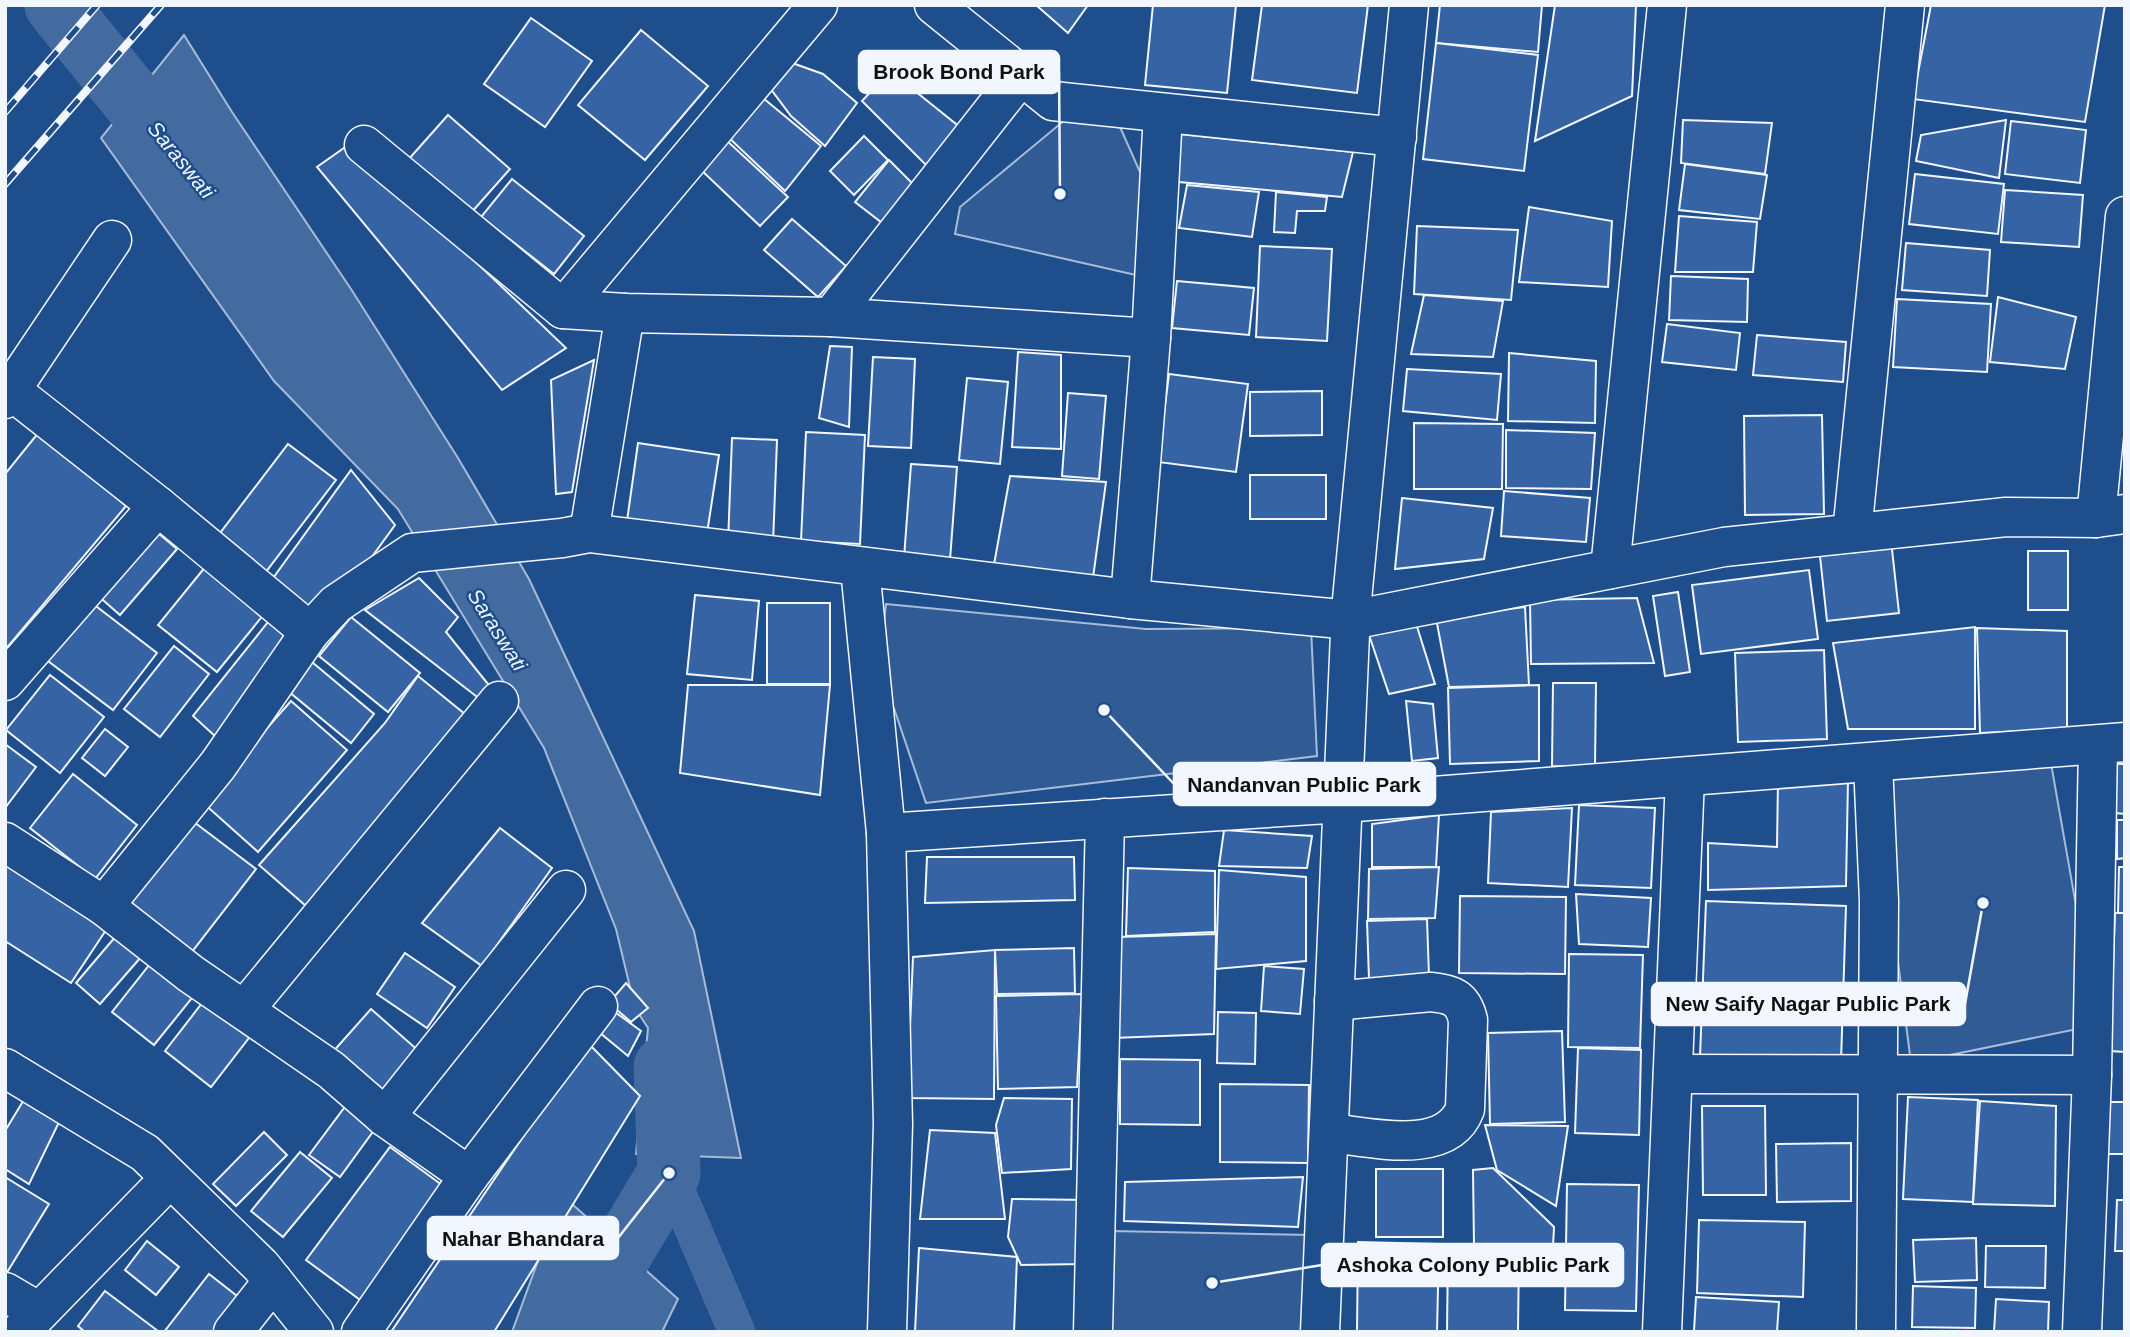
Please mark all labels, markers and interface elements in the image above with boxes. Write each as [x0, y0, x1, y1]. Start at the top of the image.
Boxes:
callout: Brook Bond Park [859, 51, 1059, 93]
text: Brook Bond Park [873, 60, 1045, 83]
water label: Saraswati [143, 117, 220, 204]
water label: Saraswati [463, 585, 532, 676]
callout: Nandanvan Public Park [1174, 763, 1435, 805]
text: Nandanvan Public Park [1187, 773, 1421, 796]
callout: New Saify Nagar Public Park [1652, 983, 1965, 1025]
text: New Saify Nagar Public Park [1666, 992, 1951, 1015]
callout: Nahar Bhandara [428, 1217, 618, 1259]
text: Nahar Bhandara [442, 1227, 604, 1250]
callout: Ashoka Colony Public Park [1322, 1244, 1623, 1286]
text: Ashoka Colony Public Park [1336, 1253, 1610, 1276]

